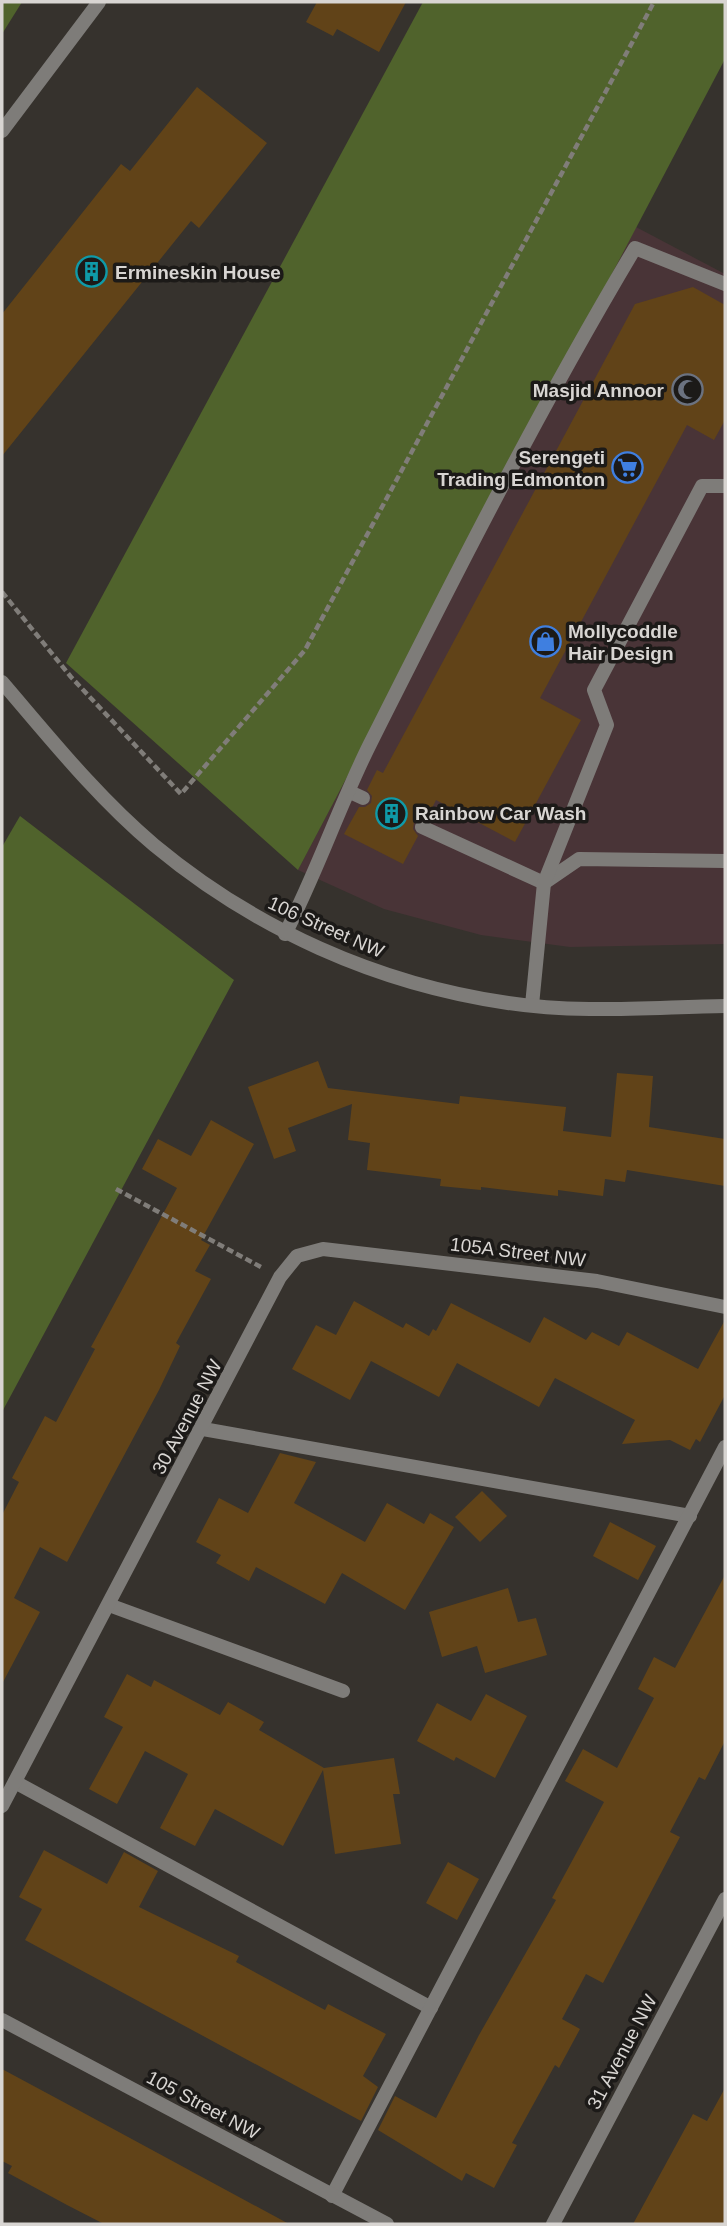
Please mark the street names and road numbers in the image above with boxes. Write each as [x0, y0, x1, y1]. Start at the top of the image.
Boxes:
street label: 106 Street NW [265, 892, 387, 962]
street label: 105A Street NW [449, 1233, 587, 1271]
street label: 30 Avenue NW [148, 1356, 226, 1478]
street label: 31 Avenue NW [583, 1991, 661, 2113]
street label: 105 Street NW [143, 2066, 263, 2144]

